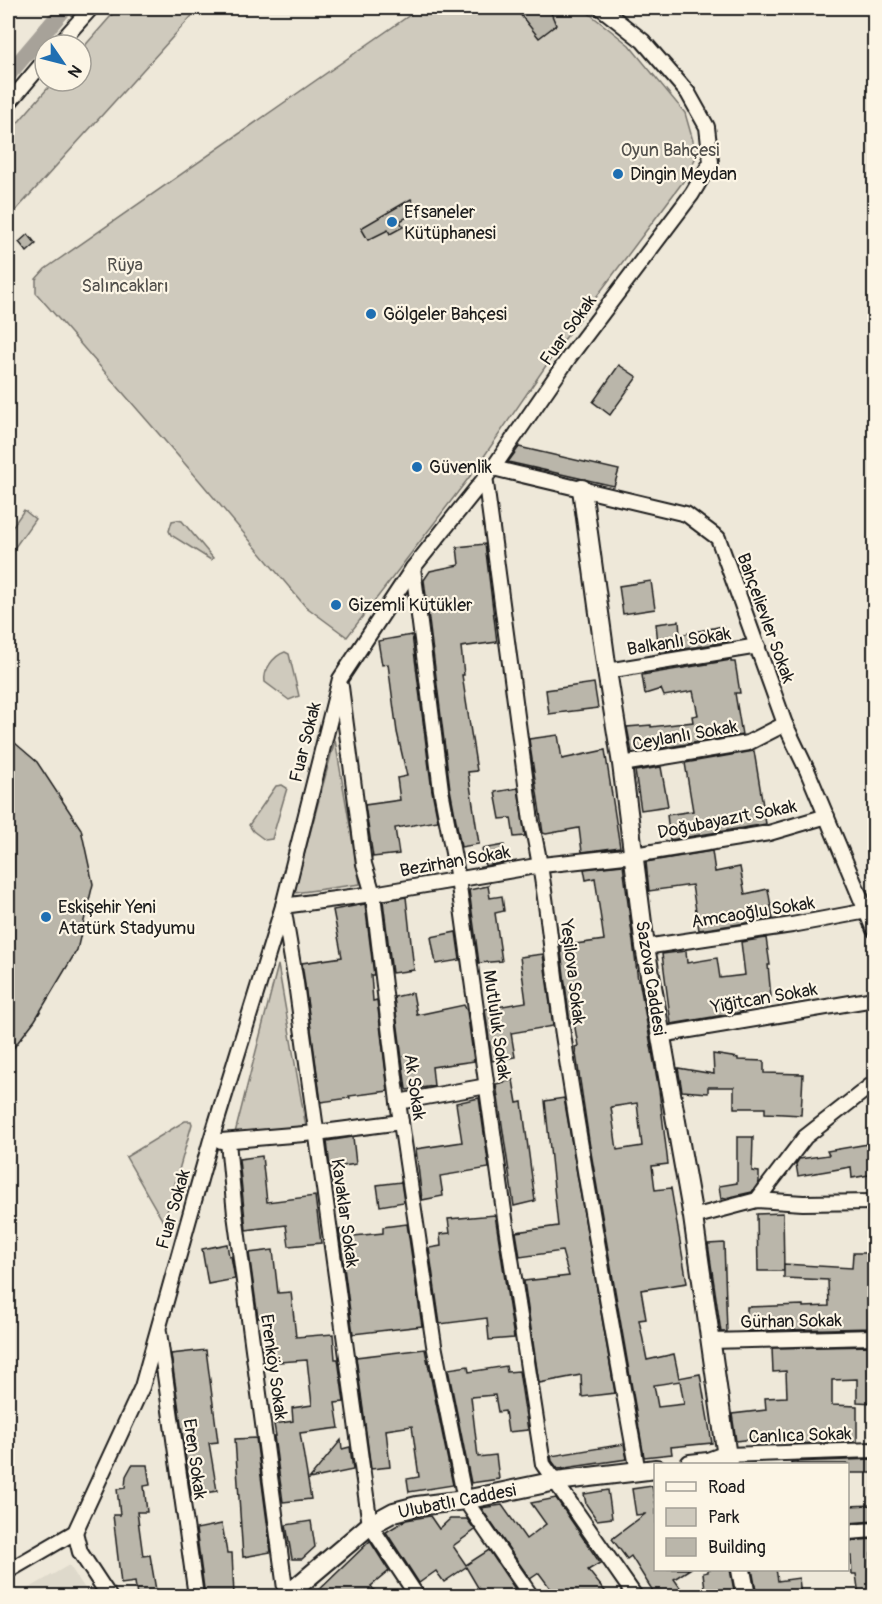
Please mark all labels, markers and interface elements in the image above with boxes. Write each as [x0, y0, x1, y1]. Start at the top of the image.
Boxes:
north arrow [33, 33, 93, 93]
text: N [63, 61, 86, 81]
park label: Oyun Bahçesi [621, 139, 719, 162]
place label: Dingin Meydan [630, 163, 737, 186]
marker: Dingin Meydan [611, 167, 625, 181]
place label: Efsaneler Kütüphanesi [404, 201, 496, 245]
marker: Efsaneler Kütüphanesi [385, 215, 399, 229]
park label: Rüya Salıncakları [81, 254, 169, 298]
street label: Fuar Sokak [535, 290, 602, 370]
place label: Gölgeler Bahçesi [383, 303, 507, 326]
marker: Gölgeler Bahçesi [364, 307, 378, 321]
place label: Güvenlik [429, 456, 493, 479]
marker: Güvenlik [410, 460, 424, 474]
street label: Bahçelievler Sokak [731, 550, 800, 687]
place label: Gizemli Kütükler [348, 594, 473, 617]
marker: Gizemli Kütükler [329, 598, 343, 612]
street label: Balkanlı Sokak [625, 622, 733, 661]
street label: Fuar Sokak [284, 699, 327, 785]
street label: Ceylanlı Sokak [631, 715, 740, 756]
street label: Doğubayazıt Sokak [655, 795, 799, 844]
street label: Bezirhan Sokak [398, 840, 513, 883]
street label: Amcaoğlu Sokak [690, 891, 817, 934]
place label: Eskişehir Yeni Atatürk Stadyumu [58, 896, 195, 940]
marker: Eskişehir Yeni Atatürk Stadyumu [39, 910, 53, 924]
street label: Yeşilova Sokak [554, 917, 590, 1027]
street label: Sazova Caddesi [630, 919, 671, 1037]
street label: Mutluluk Sokak [477, 969, 516, 1082]
street label: Yiğitcan Sokak [708, 978, 820, 1019]
street label: Ak Sokak [398, 1052, 431, 1122]
street label: Kavaklar Sokak [325, 1157, 364, 1269]
street label: Fuar Sokak [151, 1166, 196, 1252]
street label: Gürhan Sokak [740, 1309, 842, 1334]
street label: Erenköy Sokak [255, 1313, 292, 1422]
street label: Eren Sokak [177, 1417, 212, 1502]
street label: Canlıca Sokak [748, 1422, 852, 1449]
legend [654, 1463, 849, 1571]
text: Road [708, 1476, 745, 1499]
street label: Ulubatlı Caddesi [396, 1479, 518, 1524]
text: Park [708, 1506, 740, 1529]
text: Building [708, 1536, 766, 1559]

